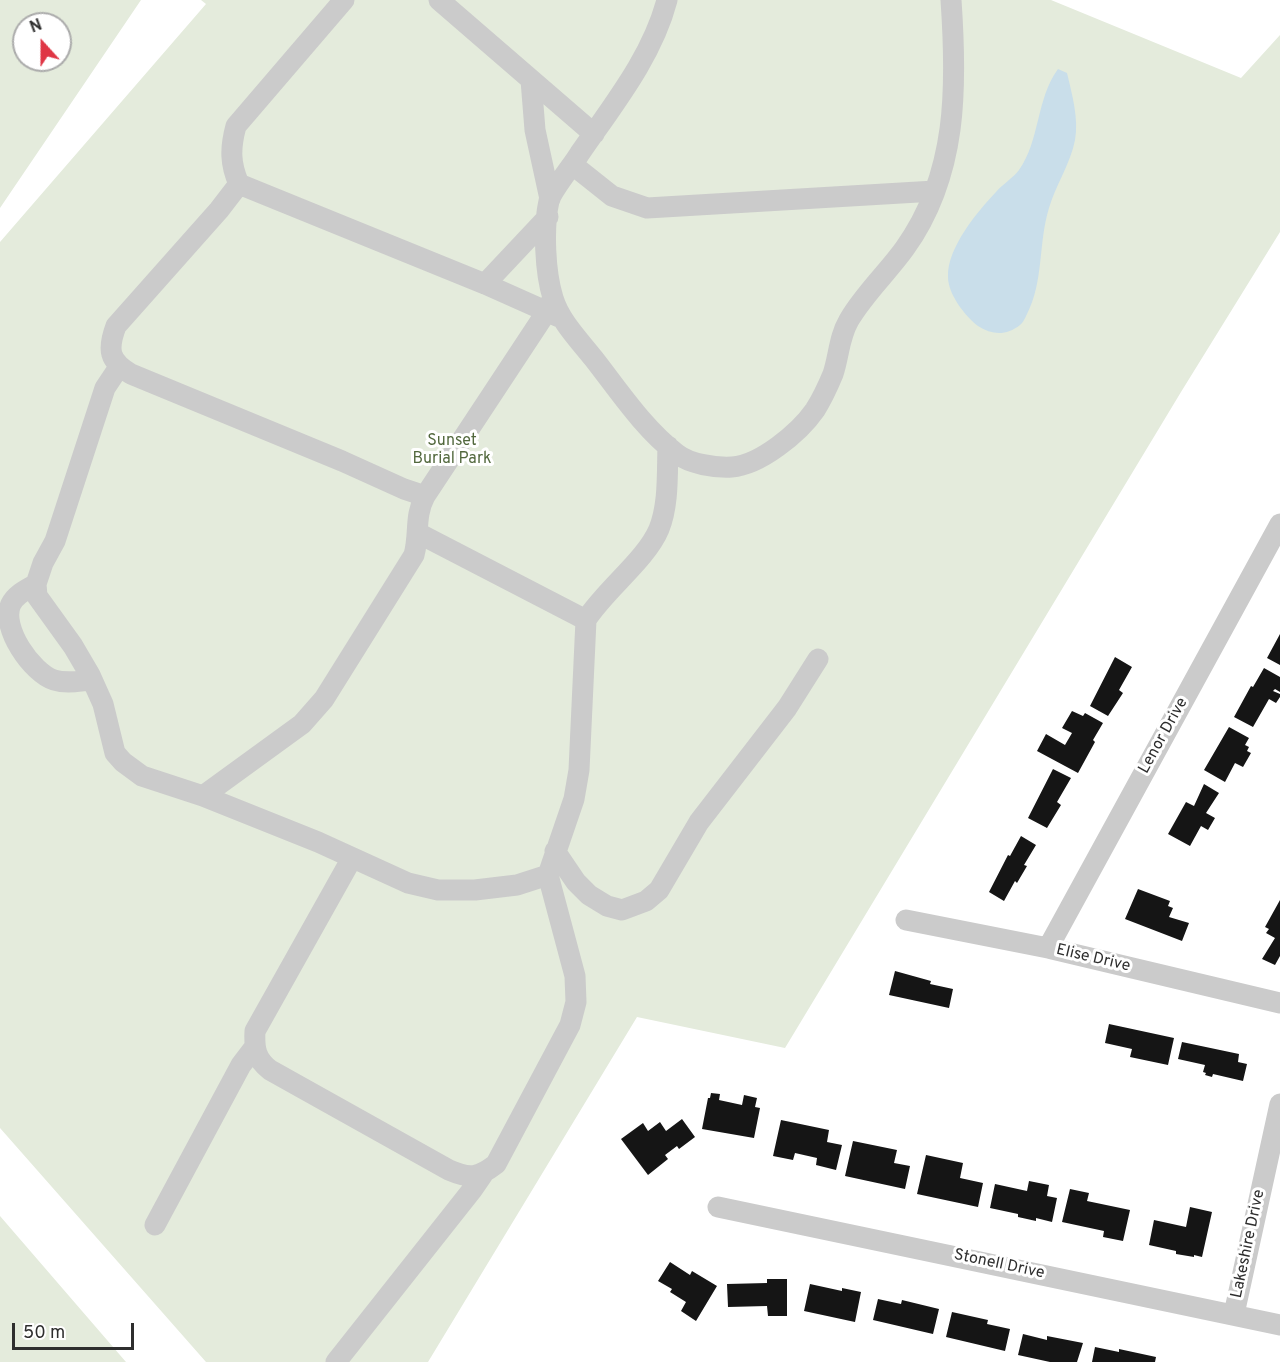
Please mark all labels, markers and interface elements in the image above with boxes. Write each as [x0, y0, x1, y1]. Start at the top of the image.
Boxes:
north arrow [12, 12, 72, 72]
text: N [27, 16, 45, 38]
park label: Sunset Burial Park [412, 432, 492, 470]
street label: Lenor Drive [1135, 695, 1193, 777]
street label: Elise Drive [1054, 941, 1132, 977]
street label: Lakeshire Drive [1228, 1188, 1270, 1300]
street label: Stonell Drive [952, 1246, 1046, 1284]
scale bar [15, 1311, 136, 1349]
text: 50 m [23, 1322, 65, 1345]

